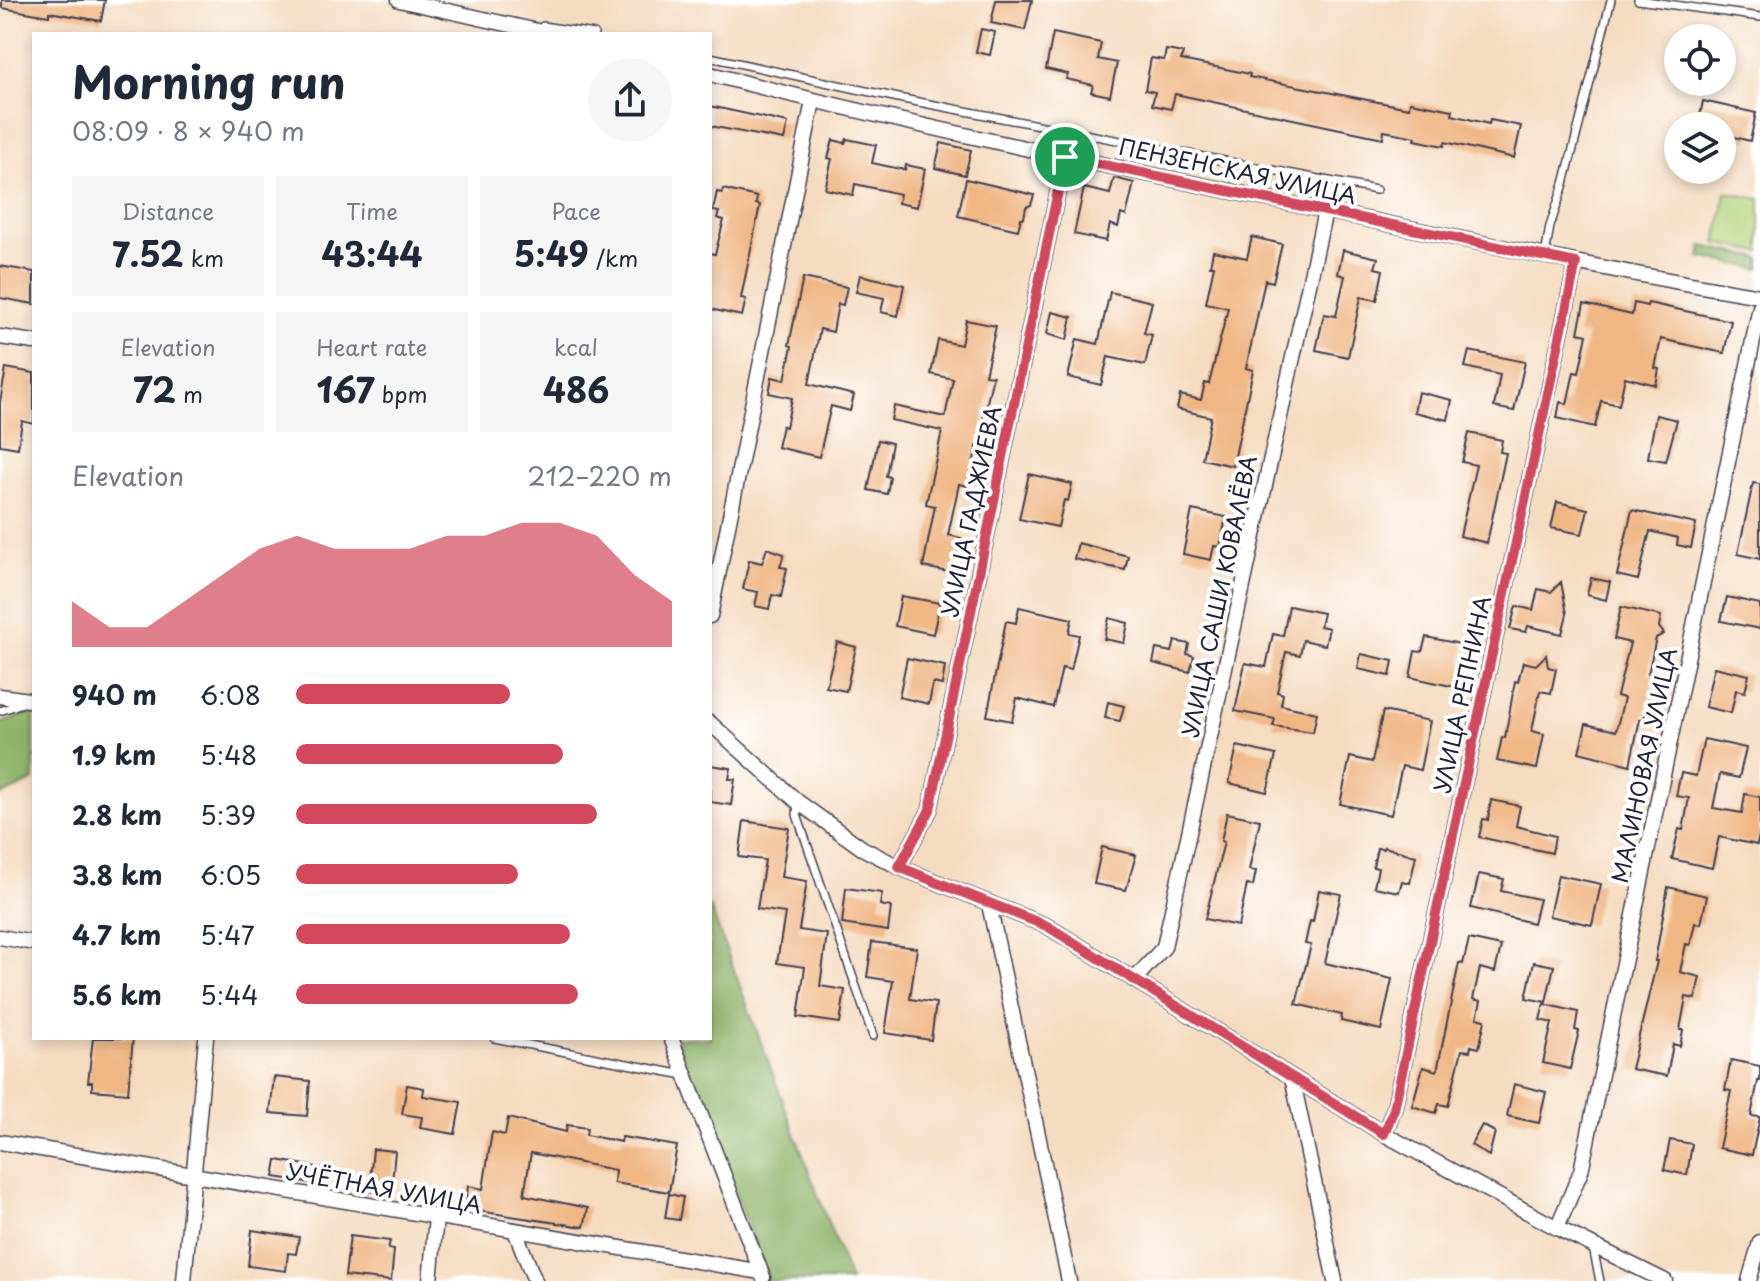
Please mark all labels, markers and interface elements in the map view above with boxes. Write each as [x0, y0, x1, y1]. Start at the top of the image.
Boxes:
map controls [1664, 24, 1736, 184]
button: locate [1664, 24, 1736, 96]
text: Morning run [72, 48, 346, 114]
button: share [588, 58, 672, 142]
text: 08:09 · 8 × 940 m [72, 111, 305, 150]
button: layers [1664, 112, 1736, 184]
pin [1031, 123, 1099, 191]
street label: ПЕНЗЕНСКАЯ УЛИЦА [1116, 129, 1360, 211]
icon: arrive [1043, 135, 1087, 179]
text: Distance [122, 194, 214, 227]
text: Time [346, 194, 398, 227]
text: Pace [551, 194, 601, 227]
text: 7.52 [112, 227, 184, 279]
text: 43:44 [321, 227, 423, 279]
text: 5:49 [514, 227, 589, 279]
text: km [184, 241, 224, 274]
text: /km [589, 241, 638, 274]
text: Elevation [121, 330, 215, 363]
text: Heart rate [316, 330, 428, 363]
text: kcal [554, 330, 598, 363]
text: 72 [133, 363, 176, 415]
text: 167 [316, 363, 375, 415]
text: 486 [543, 363, 609, 415]
text: m [176, 377, 203, 410]
text: bpm [375, 377, 428, 410]
street label: УЛИЦА ГАДЖИЕВА [932, 403, 1008, 619]
street label: УЛИЦА САШИ КОВАЛЁВА [1172, 452, 1264, 740]
text: Elevation [72, 456, 184, 495]
text: 212–220 m [527, 456, 672, 495]
street label: УЛИЦА РЕПНИНА [1424, 592, 1498, 796]
street label: МАЛИНОВАЯ УЛИЦА [1602, 644, 1684, 886]
text: 940 m [72, 675, 157, 714]
text: 6:08 [200, 675, 261, 714]
text: 1.9 km [72, 735, 156, 774]
text: 5:48 [200, 735, 257, 774]
text: 2.8 km [72, 795, 162, 834]
text: 5:39 [200, 795, 256, 834]
text: 3.8 km [72, 855, 163, 894]
text: 6:05 [200, 855, 261, 894]
text: 4.7 km [72, 915, 161, 954]
text: 5:47 [200, 915, 255, 954]
text: 5.6 km [72, 975, 162, 1014]
text: 5:44 [200, 975, 259, 1014]
street label: УЧЁТНАЯ УЛИЦА [284, 1154, 485, 1220]

